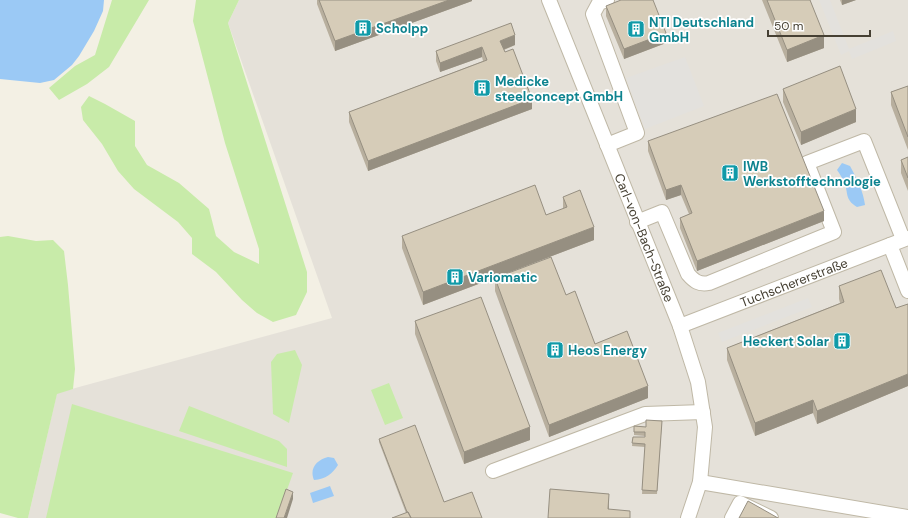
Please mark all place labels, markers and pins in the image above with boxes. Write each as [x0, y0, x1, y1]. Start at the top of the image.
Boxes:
place label: NTI Deutschland GmbH [649, 14, 754, 46]
building icon: Scholpp [353, 18, 373, 38]
building icon: NTI Deutschland GmbH [626, 19, 646, 39]
place label: Scholpp [376, 20, 428, 37]
place label: Medicke steelconcept GmbH [495, 73, 623, 105]
building icon: Medicke steelconcept GmbH [472, 78, 492, 98]
place label: IWB Werkstofftechnologie [743, 158, 881, 190]
building icon: IWB Werkstofftechnologie [720, 163, 740, 183]
building icon: Variomatic [445, 267, 465, 287]
place label: Variomatic [468, 269, 538, 286]
building icon: Heckert Solar [832, 331, 852, 351]
place label: Heckert Solar [743, 333, 830, 350]
building icon: Heos Energy [545, 340, 565, 360]
place label: Heos Energy [568, 342, 647, 359]

